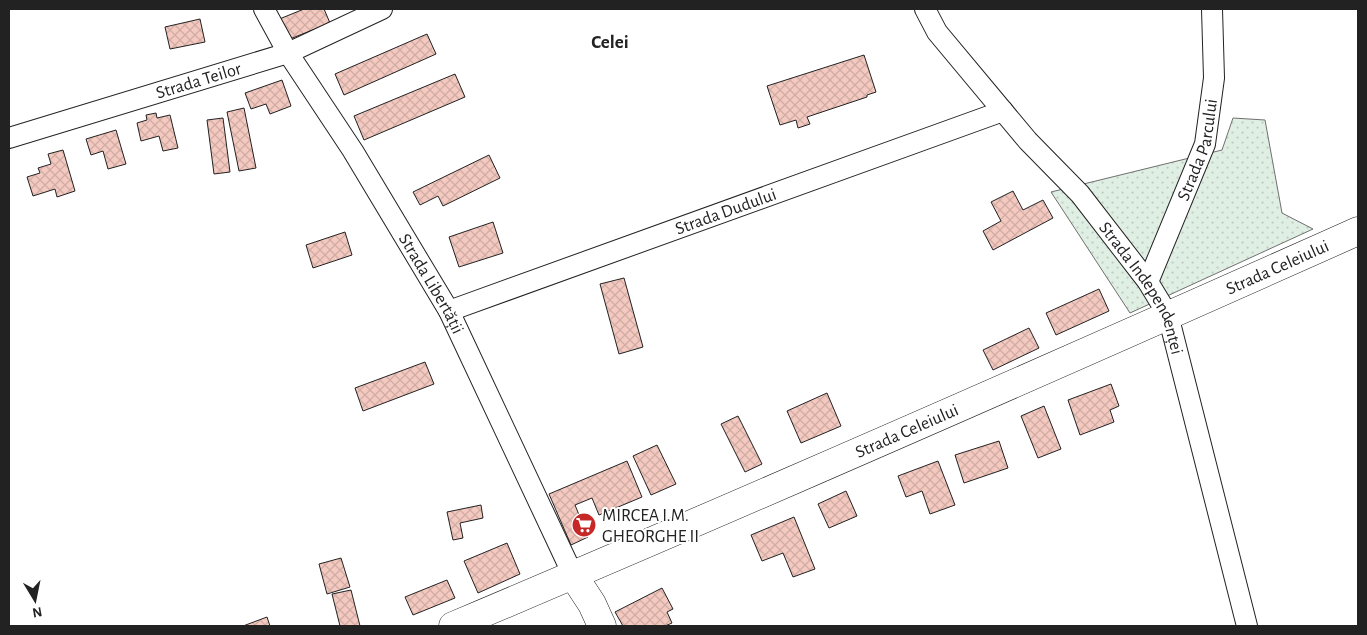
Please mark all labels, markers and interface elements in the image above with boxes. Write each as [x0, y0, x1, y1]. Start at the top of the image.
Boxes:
district label: Celei [591, 33, 629, 52]
street label: Strada Teilor [154, 60, 244, 103]
street label: Strada Parcului [1175, 98, 1221, 203]
street label: Strada Dudului [673, 186, 779, 239]
street label: Strada Independenței [1095, 219, 1186, 356]
street label: Strada Libertății [395, 231, 466, 337]
street label: Strada Celeiului [1224, 237, 1332, 299]
street label: Strada Celeiului [853, 401, 961, 462]
place label: MIRCEA I.M. GHEORGHE II [602, 507, 699, 546]
supermarket icon: MIRCEA I.M. GHEORGHE II [571, 512, 597, 538]
north arrow [10, 575, 60, 625]
text: N [31, 604, 43, 620]

